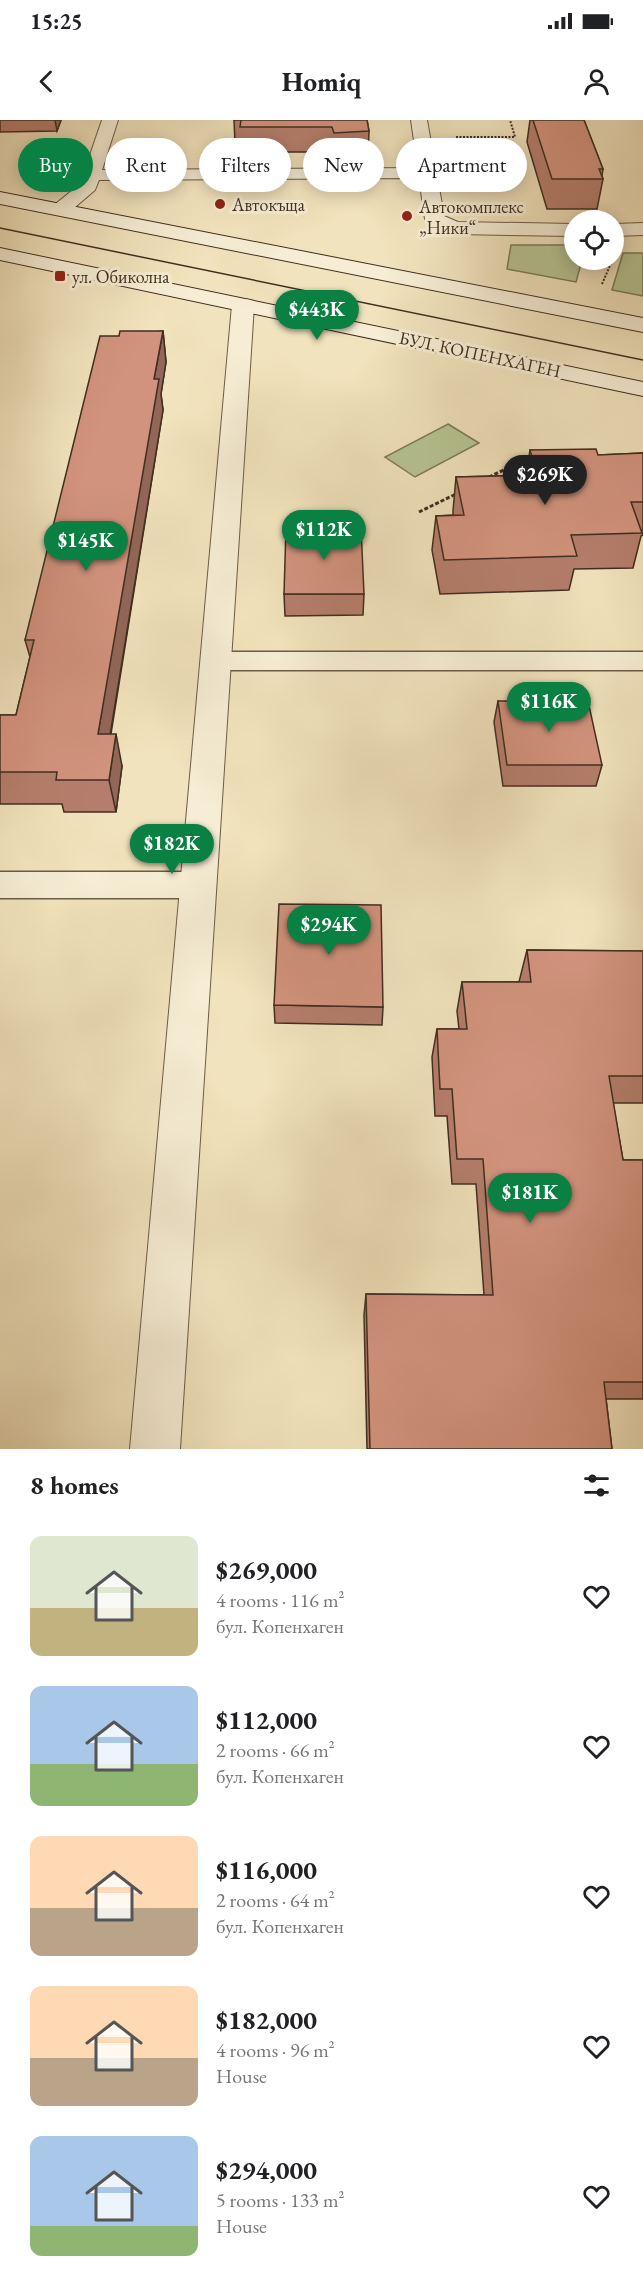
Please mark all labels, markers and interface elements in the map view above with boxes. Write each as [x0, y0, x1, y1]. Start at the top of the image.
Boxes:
text: 15:25 [30, 7, 83, 36]
text: Homiq [282, 64, 361, 99]
icon: back [30, 65, 63, 98]
icon: person [580, 65, 613, 98]
chip: Buy [18, 138, 93, 192]
chip: Rent [105, 138, 187, 192]
chip: Filters [199, 138, 291, 192]
chip: New [303, 138, 384, 192]
chip: Apartment [396, 138, 527, 192]
place label: Автокъща [231, 193, 306, 216]
place label: Автокомплекс „Ники“ [418, 195, 524, 239]
marker: Автокъща [213, 197, 227, 211]
marker: Автокомплекс „Ники“ [400, 209, 414, 223]
map controls [564, 210, 624, 270]
button: locate [564, 210, 624, 270]
place label: ул. Обиколна [72, 265, 170, 288]
marker: ул. Обиколна [53, 269, 67, 283]
pin: $443K [275, 290, 359, 341]
text: $443K [289, 296, 345, 322]
street label: БУЛ. КОПЕНХАГЕН [397, 326, 563, 382]
pin: $269K [503, 455, 587, 506]
text: $269K [517, 461, 573, 487]
pin: $112K [282, 510, 366, 561]
text: $112K [296, 516, 352, 542]
pin: $145K [44, 521, 128, 572]
text: $145K [58, 527, 114, 553]
pin: $116K [507, 682, 591, 733]
text: $116K [521, 688, 577, 714]
pin: $182K [130, 824, 214, 875]
text: $182K [144, 830, 200, 856]
pin: $294K [287, 905, 371, 956]
text: $294K [301, 911, 357, 937]
pin: $181K [488, 1173, 572, 1224]
text: $181K [502, 1179, 558, 1205]
text: 8 homes [30, 1468, 119, 1502]
icon: filters [580, 1469, 613, 1502]
text: $269,000 [216, 1553, 317, 1587]
icon: home [78, 1560, 150, 1632]
icon: heart [580, 1580, 613, 1613]
text: 4 rooms · 116 m² [216, 1587, 344, 1613]
text: бул. Копенхаген [216, 1613, 344, 1639]
text: $112,000 [216, 1703, 317, 1737]
icon: home [78, 1710, 150, 1782]
icon: heart [580, 1730, 613, 1763]
text: 2 rooms · 66 m² [216, 1737, 335, 1763]
text: бул. Копенхаген [216, 1763, 344, 1789]
text: $116,000 [216, 1853, 317, 1887]
icon: home [78, 1860, 150, 1932]
icon: heart [580, 1880, 613, 1913]
text: 2 rooms · 64 m² [216, 1887, 335, 1913]
text: бул. Копенхаген [216, 1913, 344, 1939]
text: $182,000 [216, 2003, 317, 2037]
icon: home [78, 2010, 150, 2082]
icon: heart [580, 2030, 613, 2063]
text: 4 rooms · 96 m² [216, 2037, 335, 2063]
text: House [216, 2063, 267, 2089]
text: $294,000 [216, 2153, 317, 2187]
icon: home [78, 2160, 150, 2232]
icon: heart [580, 2180, 613, 2213]
text: 5 rooms · 133 m² [216, 2187, 344, 2213]
text: House [216, 2213, 267, 2239]

